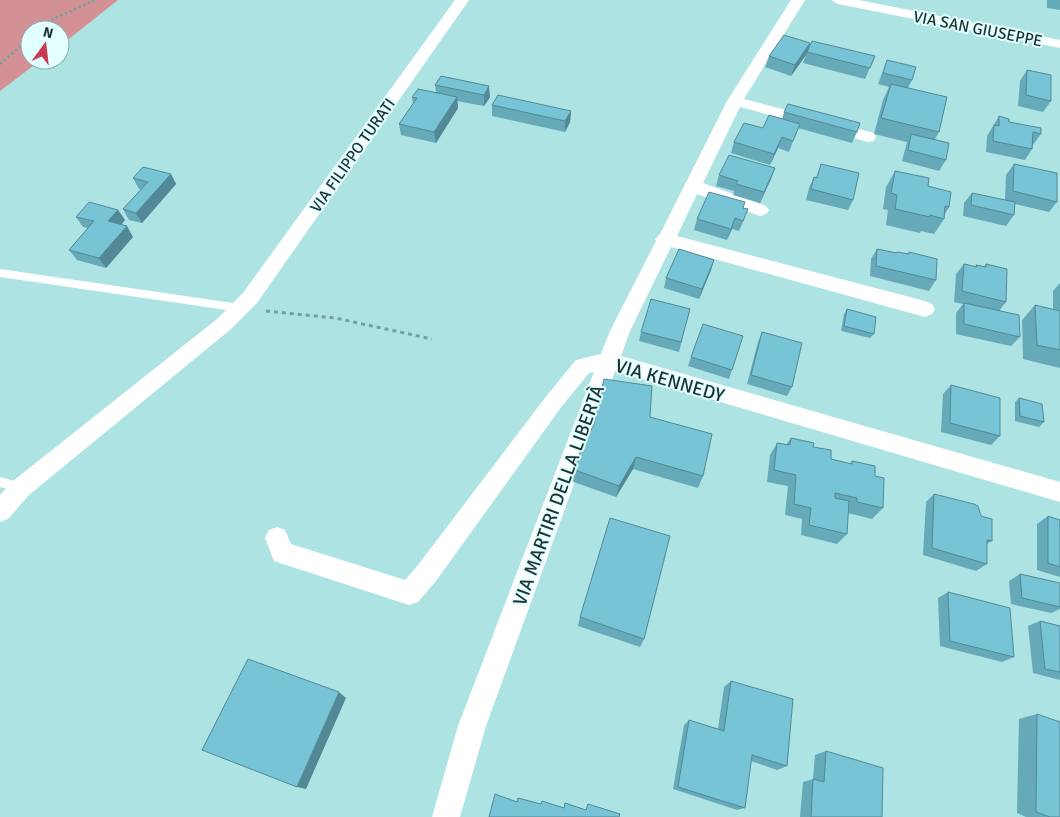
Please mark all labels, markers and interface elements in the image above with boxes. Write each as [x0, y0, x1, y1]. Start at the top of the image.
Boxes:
street label: VIA SAN GIUSEPPE [912, 7, 1044, 51]
north arrow [20, 20, 70, 70]
text: N [41, 23, 55, 42]
street label: VIA FILIPPO TURATI [306, 95, 400, 217]
street label: VIA KENNEDY [612, 354, 728, 408]
street label: VIA MARTIRI DELLA LIBERTÀ [508, 381, 610, 609]

